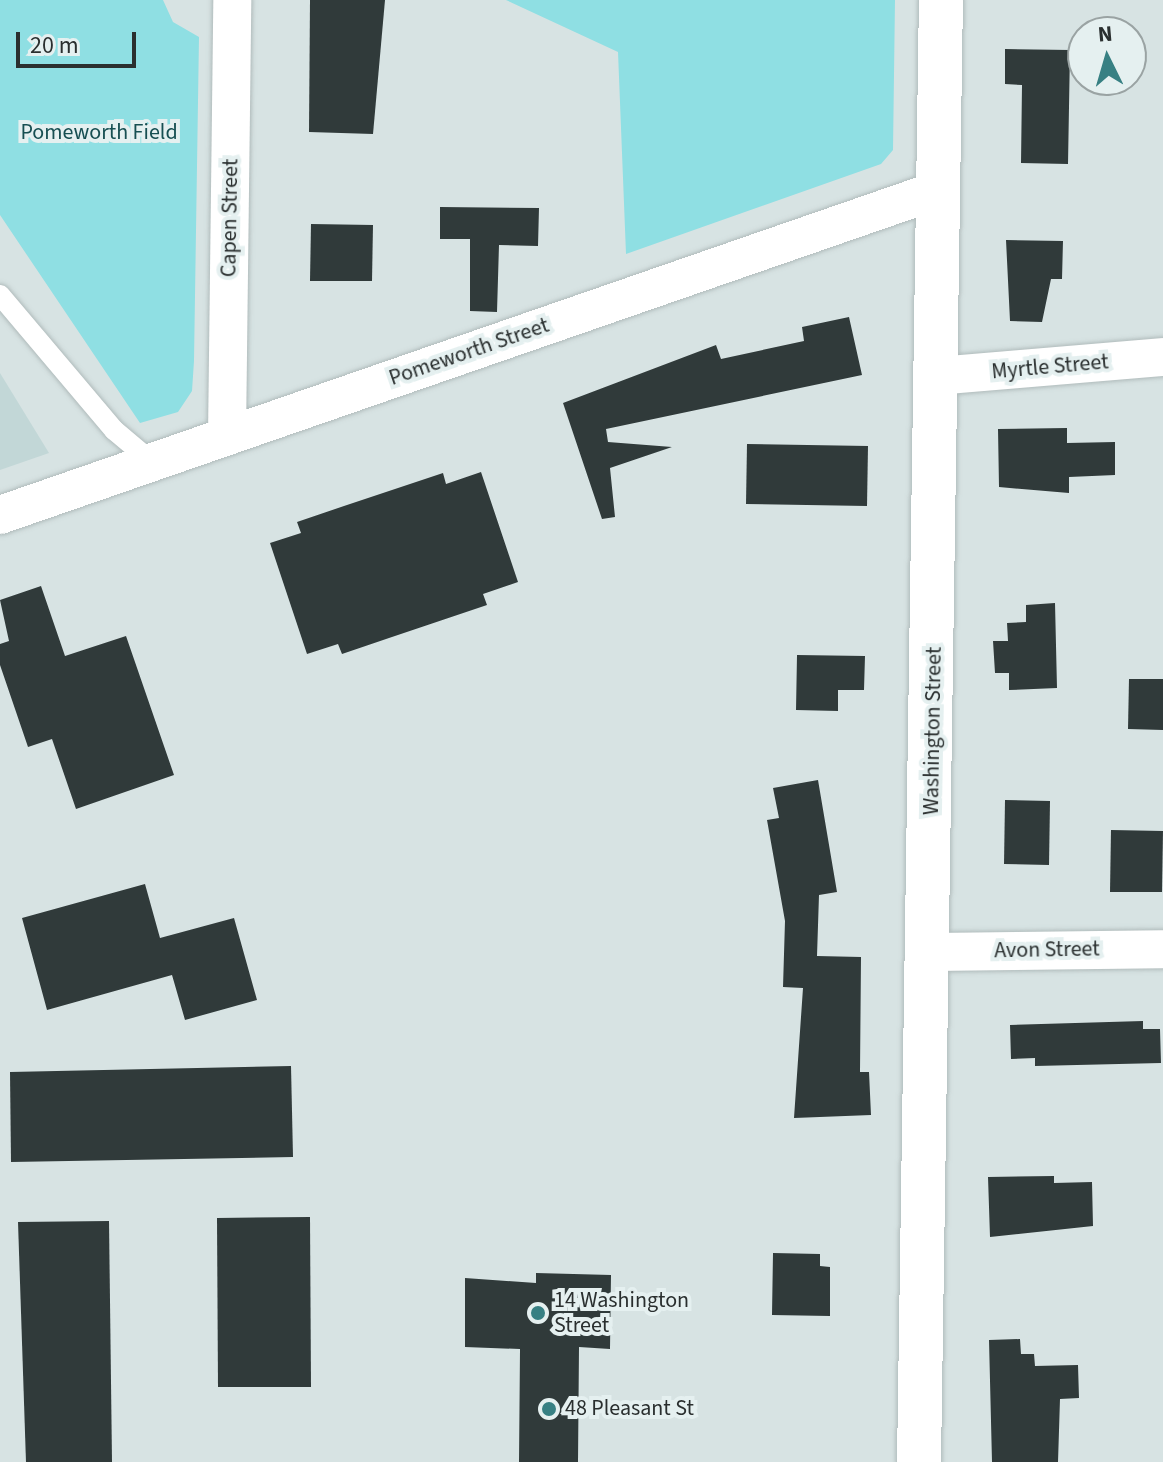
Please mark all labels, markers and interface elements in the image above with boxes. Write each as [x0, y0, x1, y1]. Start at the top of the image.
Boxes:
scale bar [20, 16, 140, 66]
north arrow [1067, 16, 1147, 96]
text: N [1096, 18, 1114, 51]
text: 20 m [30, 28, 79, 63]
park label: Pomeworth Field [20, 120, 178, 146]
street label: Capen Street [216, 159, 244, 277]
street label: Pomeworth Street [386, 312, 552, 392]
street label: Myrtle Street [990, 349, 1110, 385]
street label: Washington Street [918, 647, 948, 815]
street label: Avon Street [994, 936, 1100, 964]
place label: 14 Washington Street [554, 1287, 689, 1338]
marker: 14 Washington Street [529, 1304, 547, 1322]
place label: 48 Pleasant St [565, 1396, 694, 1422]
marker: 48 Pleasant St [540, 1400, 558, 1418]

